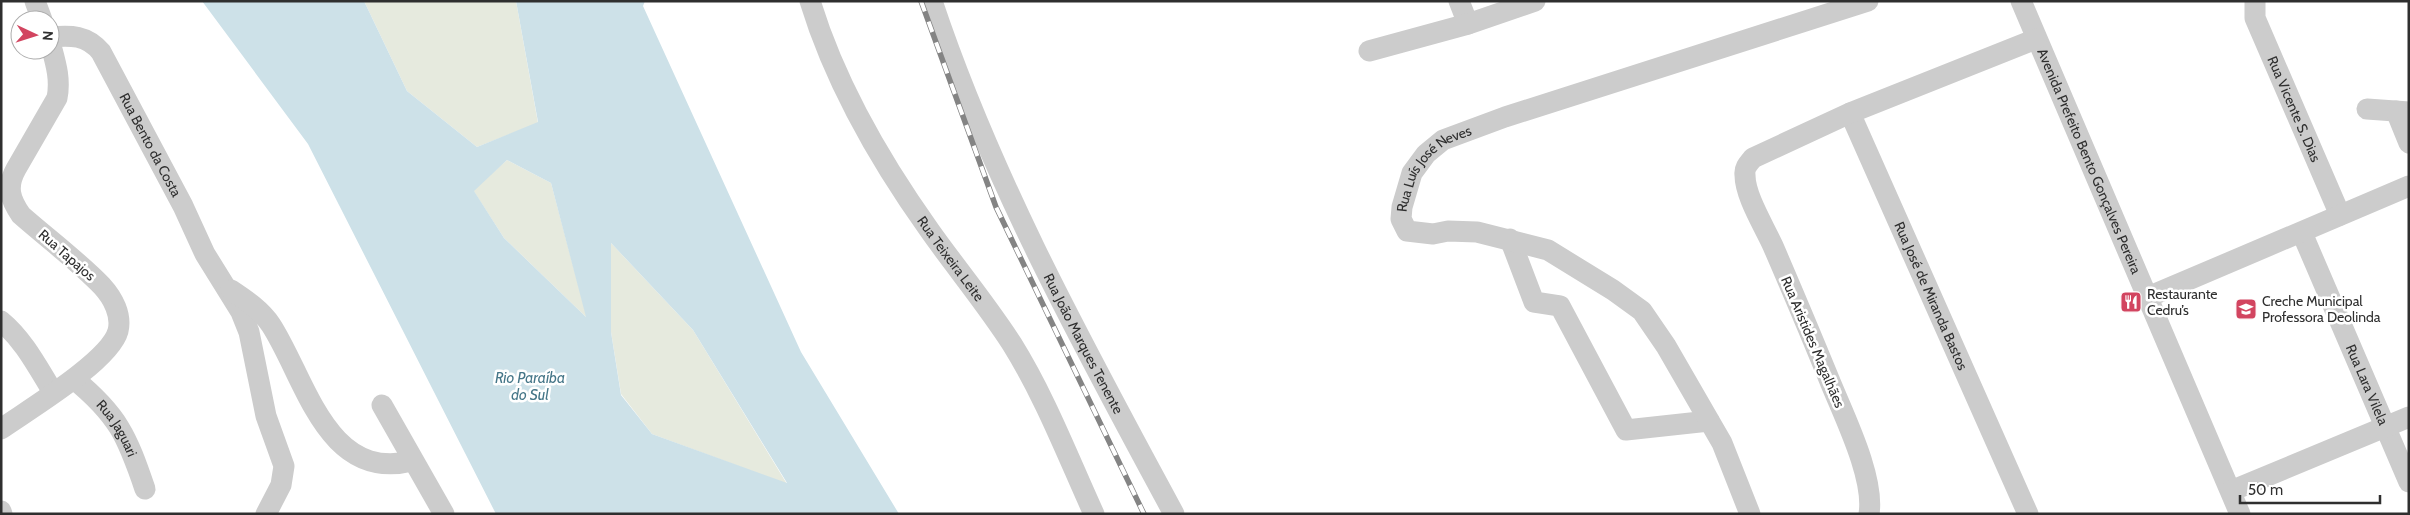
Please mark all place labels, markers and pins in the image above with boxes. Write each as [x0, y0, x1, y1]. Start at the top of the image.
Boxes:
place label: Restaurante Cedru’s [2147, 285, 2218, 319]
restaurant icon: Restaurante Cedru’s [2119, 290, 2143, 314]
place label: Creche Municipal Professora Deolinda [2262, 292, 2381, 326]
school or university icon: Creche Municipal Professora Deolinda [2234, 297, 2258, 321]

